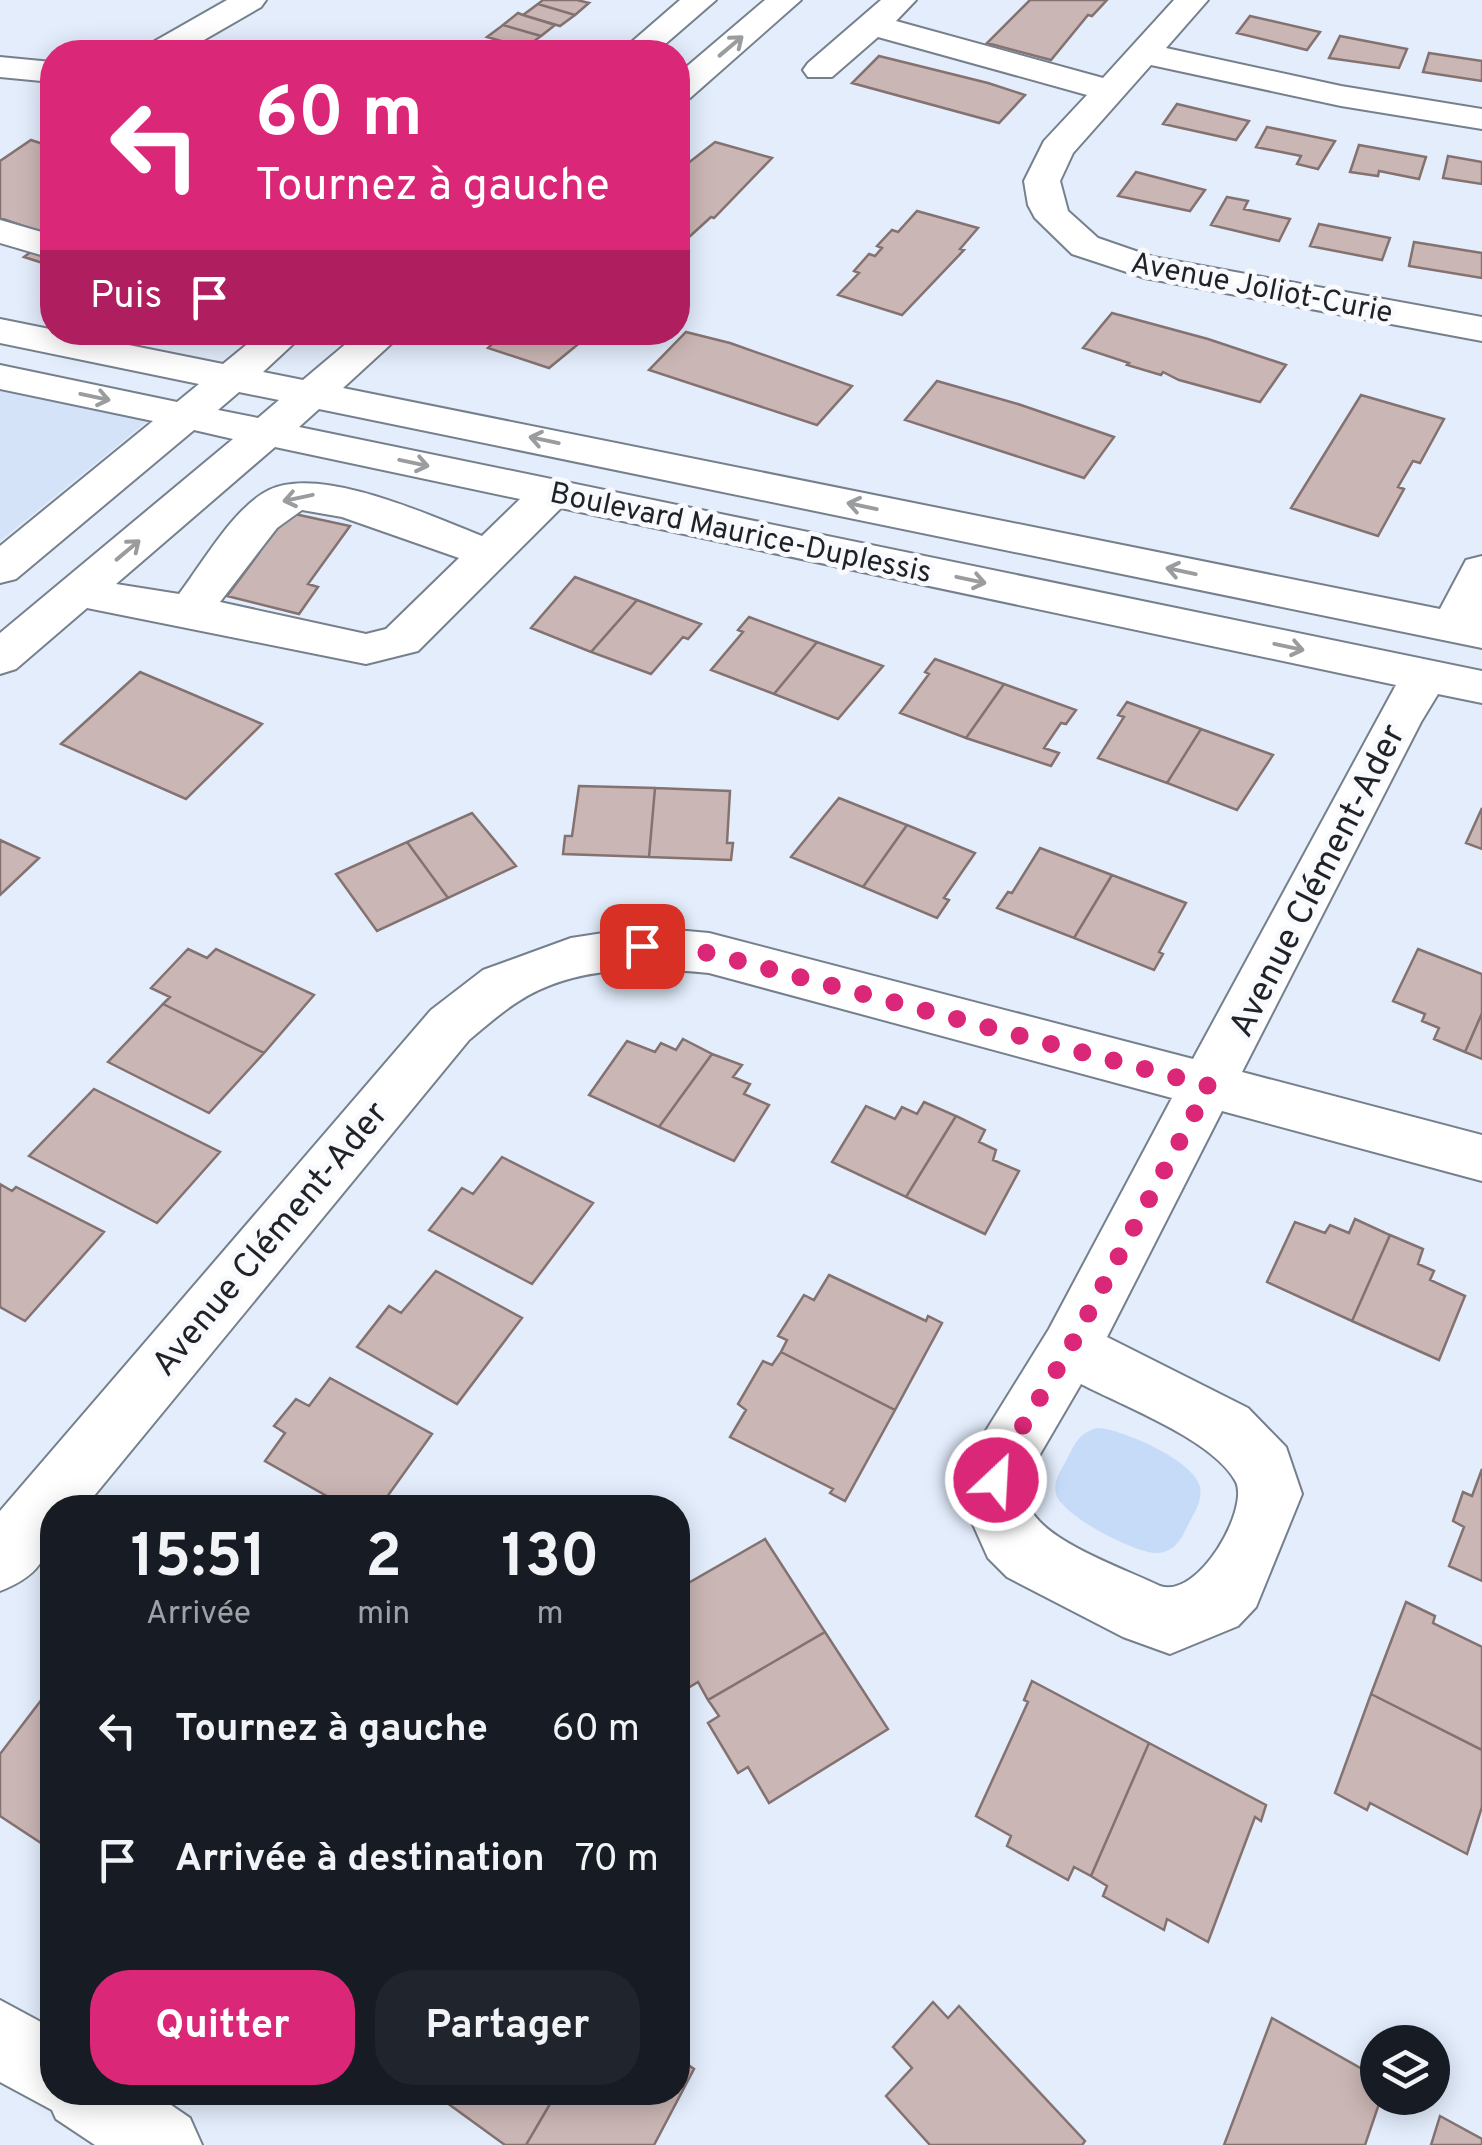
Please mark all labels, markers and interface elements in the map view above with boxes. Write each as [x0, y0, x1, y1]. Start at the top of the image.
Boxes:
one-way arrow [718, 34, 743, 57]
text: 60 m [255, 72, 423, 161]
icon: left [90, 80, 220, 210]
text: Tournez à gauche [255, 159, 610, 216]
street label: Avenue Joliot-Curie [1127, 246, 1396, 333]
icon: arrive [182, 270, 237, 325]
text: Puis [90, 273, 162, 322]
one-way arrow [78, 389, 110, 408]
one-way arrow [529, 430, 561, 449]
one-way arrow [397, 455, 429, 473]
street label: Boulevard Maurice-Duplessis [546, 476, 935, 593]
one-way arrow [283, 490, 315, 509]
one-way arrow [847, 495, 879, 514]
one-way arrow [114, 539, 140, 561]
one-way arrow [1166, 560, 1198, 579]
one-way arrow [955, 572, 987, 590]
one-way arrow [1273, 639, 1305, 657]
street label: Avenue Clément-Ader [1221, 718, 1417, 1045]
pin [600, 904, 685, 989]
icon: arrive [615, 919, 670, 974]
street label: Avenue Clément-Ader [143, 1093, 399, 1386]
position arrow [944, 1428, 1048, 1532]
text: 15:51 [131, 1522, 266, 1598]
text: 2 [365, 1522, 402, 1598]
text: 130 [501, 1522, 599, 1598]
text: Arrivée [146, 1595, 251, 1635]
text: min [357, 1595, 410, 1635]
text: m [537, 1595, 564, 1635]
icon: left [90, 1703, 145, 1758]
text: Tournez à gauche [175, 1706, 488, 1755]
text: 60 m [552, 1706, 640, 1755]
icon: arrive [90, 1833, 145, 1888]
text: Arrivée à destination [175, 1836, 545, 1885]
text: 70 m [575, 1836, 659, 1885]
button: Quitter [90, 1970, 355, 2085]
button: Partager [375, 1970, 640, 2085]
map controls [1360, 2025, 1450, 2115]
button: layers [1360, 2025, 1450, 2115]

